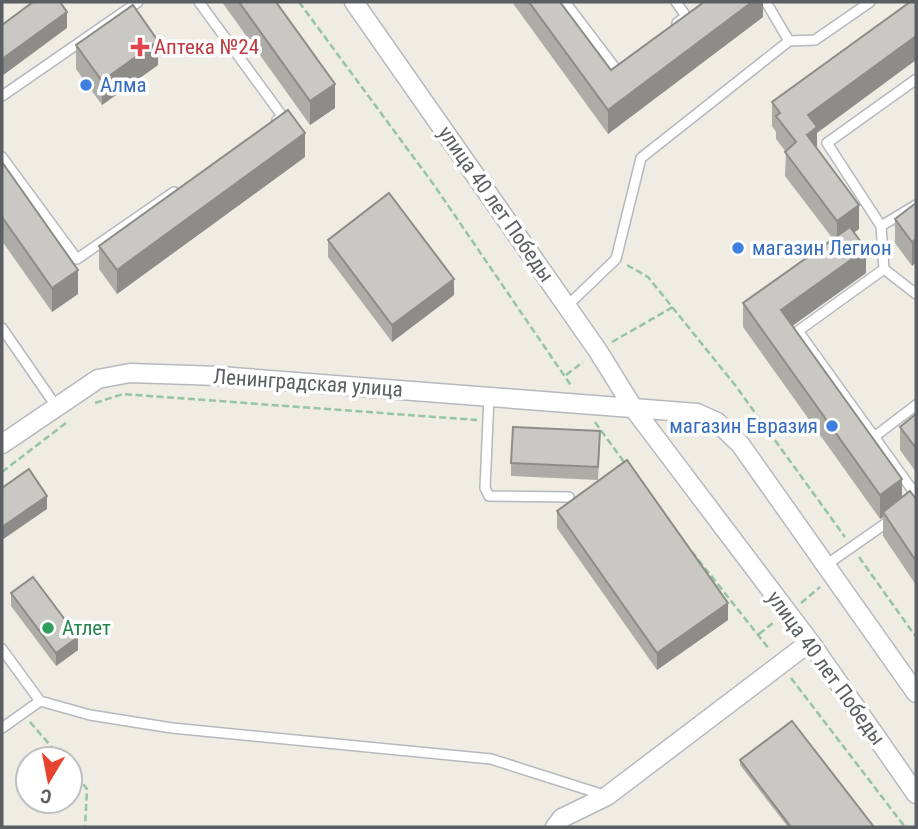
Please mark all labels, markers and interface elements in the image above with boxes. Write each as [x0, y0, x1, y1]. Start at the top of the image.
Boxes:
place label: Аптека №24 [154, 35, 259, 59]
marker: Аптека №24 [132, 39, 148, 55]
place label: Алма [100, 73, 147, 97]
marker: Алма [78, 77, 94, 93]
street label: улица 40 лет Победы [433, 122, 559, 286]
place label: магазин Легион [752, 236, 892, 260]
marker: магазин Легион [730, 240, 746, 256]
street label: Ленинградская улица [212, 364, 404, 402]
place label: магазин Евразия [669, 414, 818, 438]
marker: магазин Евразия [824, 418, 840, 434]
street label: улица 40 лет Победы [762, 586, 890, 750]
place label: Атлет [62, 616, 111, 640]
marker: Атлет [40, 620, 56, 636]
north arrow [14, 745, 84, 815]
text: С [39, 784, 53, 809]

